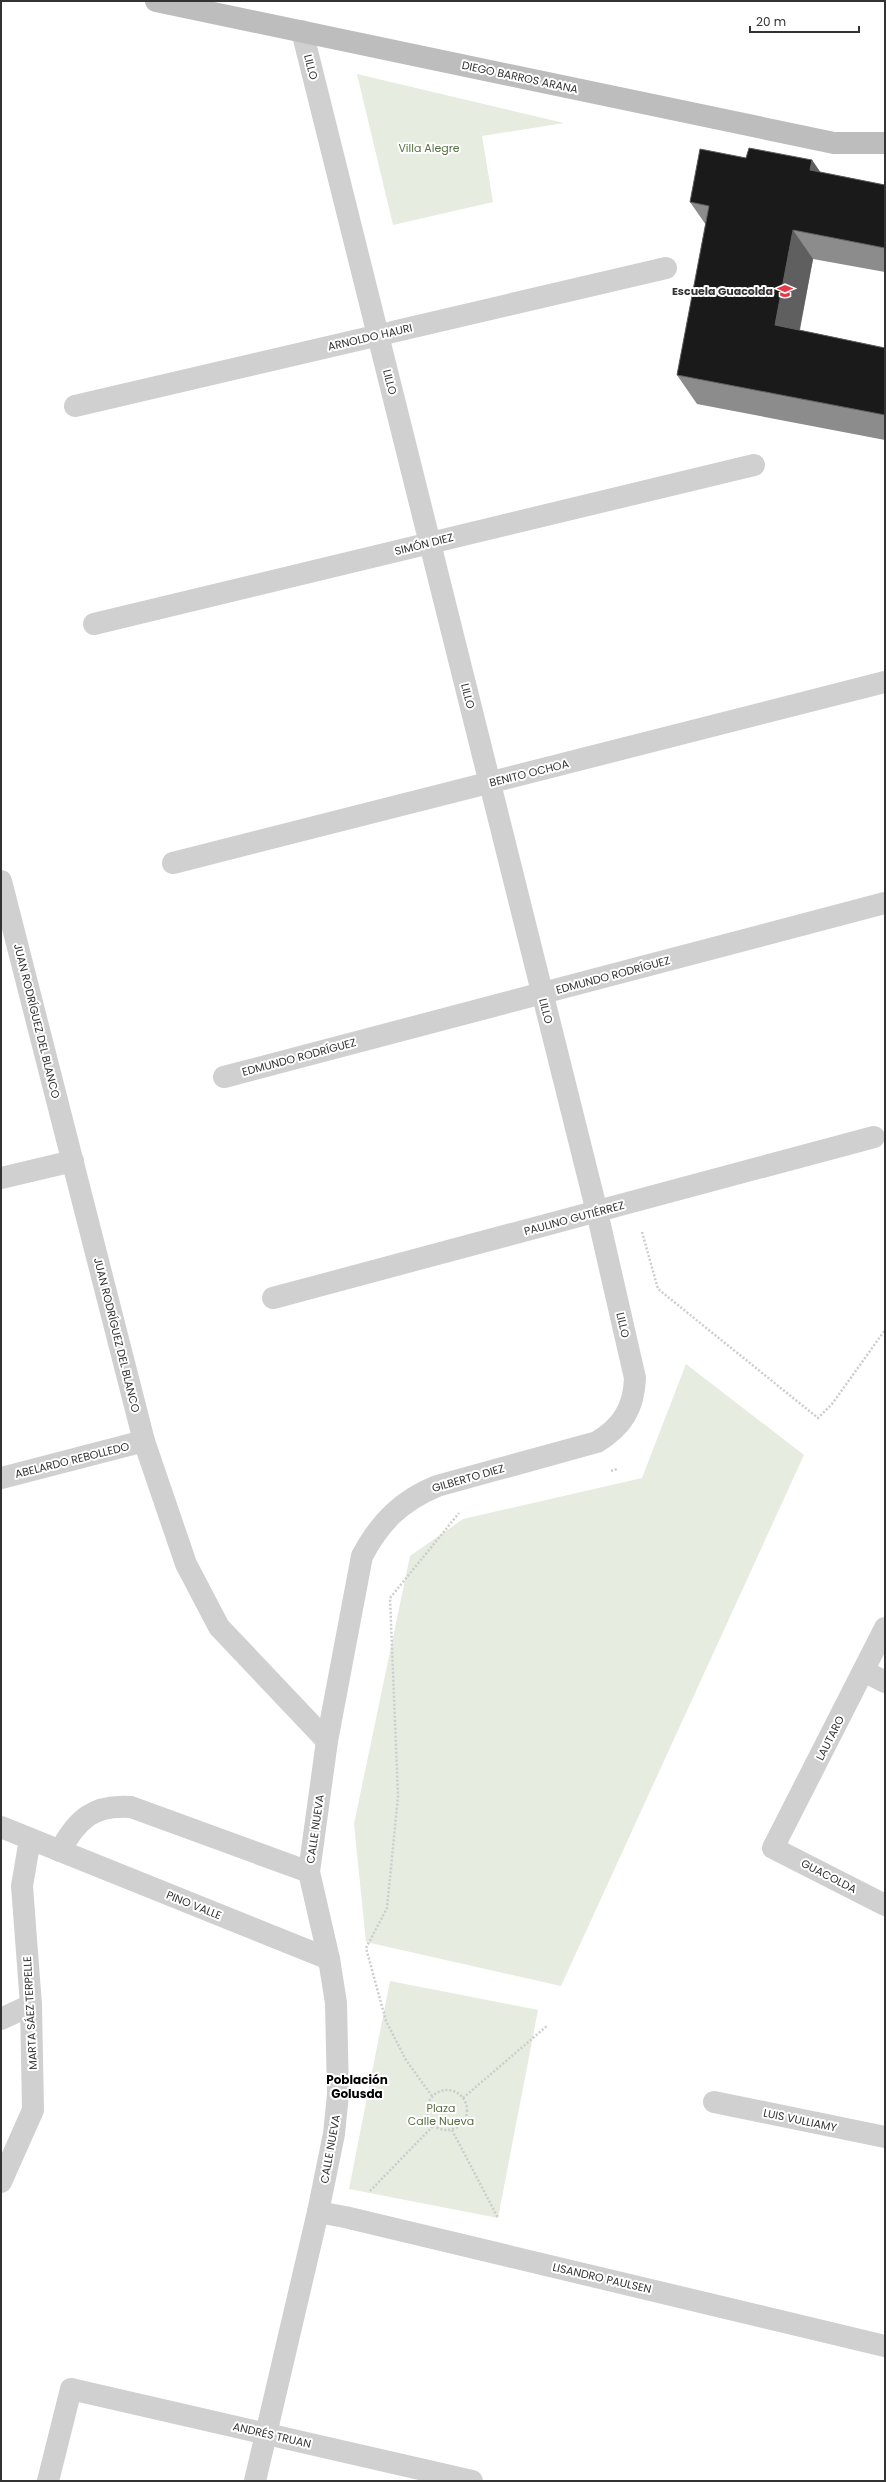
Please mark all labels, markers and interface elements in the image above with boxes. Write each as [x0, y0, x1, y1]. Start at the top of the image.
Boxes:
scale bar [750, 8, 859, 34]
text: 20 m [756, 13, 786, 30]
street label: LILLO [300, 53, 322, 82]
street label: DIEGO BARROS ARANA [460, 57, 580, 97]
park label: Villa Alegre [398, 140, 460, 156]
school or university icon: Escuela Guacolda [776, 282, 794, 300]
place label: Escuela Guacolda [672, 283, 773, 299]
street label: ARNOLDO HAURI [326, 319, 414, 355]
street label: LILLO [379, 368, 401, 397]
street label: SIMÓN DIEZ [393, 529, 455, 559]
street label: LILLO [457, 682, 479, 711]
street label: BENITO OCHOA [488, 755, 571, 791]
street label: JUAN RODRÍGUEZ DEL BLANCO [10, 942, 64, 1101]
street label: EDMUNDO RODRÍGUEZ [554, 952, 672, 998]
street label: LILLO [535, 997, 557, 1026]
street label: EDMUNDO RODRÍGUEZ [240, 1034, 358, 1080]
street label: PAULINO GUTIÉRREZ [522, 1197, 626, 1239]
street label: JUAN RODRÍGUEZ DEL BLANCO [90, 1256, 144, 1415]
street label: LILLO [612, 1311, 634, 1340]
street label: ABELARDO REBOLLEDO [13, 1438, 131, 1482]
street label: GILBERTO DIEZ [430, 1460, 506, 1496]
street label: LAUTARO [812, 1713, 848, 1763]
street label: CALLE NUEVA [302, 1793, 328, 1865]
street label: GUACOLDA [798, 1855, 860, 1897]
street label: PINO VALLE [164, 1887, 224, 1923]
street label: MARTA SÁEZ TERPELLE [19, 1956, 41, 2070]
district label: Población Golusda [326, 2071, 388, 2102]
park label: Plaza Calle Nueva [408, 2100, 474, 2129]
street label: LUIS VULLIAMY [762, 2104, 839, 2136]
street label: CALLE NUEVA [316, 2113, 344, 2185]
street label: LISANDRO PAULSEN [551, 2259, 653, 2297]
street label: ANDRÉS TRUAN [231, 2418, 313, 2452]

